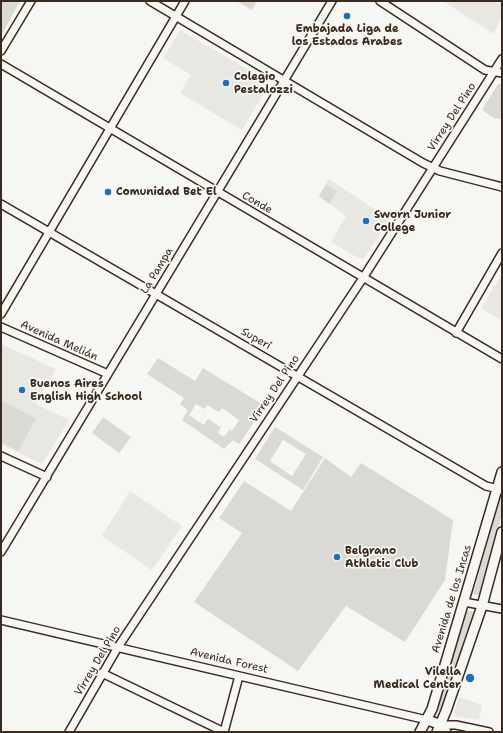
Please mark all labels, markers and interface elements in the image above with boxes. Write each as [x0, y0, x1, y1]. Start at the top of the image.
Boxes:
marker: Embajada Liga de los Estados Arabes [342, 11, 352, 21]
place label: Embajada Liga de los Estados Arabes [292, 22, 402, 48]
place label: Colegio Pestalozzi [234, 70, 293, 96]
marker: Colegio Pestalozzi [221, 78, 231, 88]
street label: Virrey Del Pino [425, 80, 479, 154]
place label: Comunidad Bet El [116, 185, 217, 199]
marker: Comunidad Bet El [103, 187, 113, 197]
street label: Conde [239, 189, 275, 217]
place label: Sworn Junior College [374, 208, 451, 234]
marker: Sworn Junior College [361, 216, 371, 226]
street label: La Pampa [138, 245, 176, 297]
street label: Avenida Melián [18, 318, 100, 364]
street label: Superí [239, 325, 273, 353]
street label: Virrey Del Pino [247, 353, 303, 425]
place label: Buenos Aires English High School [30, 377, 142, 403]
marker: Buenos Aires English High School [17, 385, 27, 395]
street label: Avenida de los Incas [429, 543, 475, 655]
place label: Belgrano Athletic Club [345, 544, 418, 570]
marker: Belgrano Athletic Club [332, 552, 342, 562]
street label: Virrey Del Pino [72, 624, 124, 698]
street label: Avenida Forest [189, 646, 269, 676]
place label: Vilella Medical Center [374, 665, 461, 691]
marker: Vilella Medical Center [464, 672, 476, 684]

